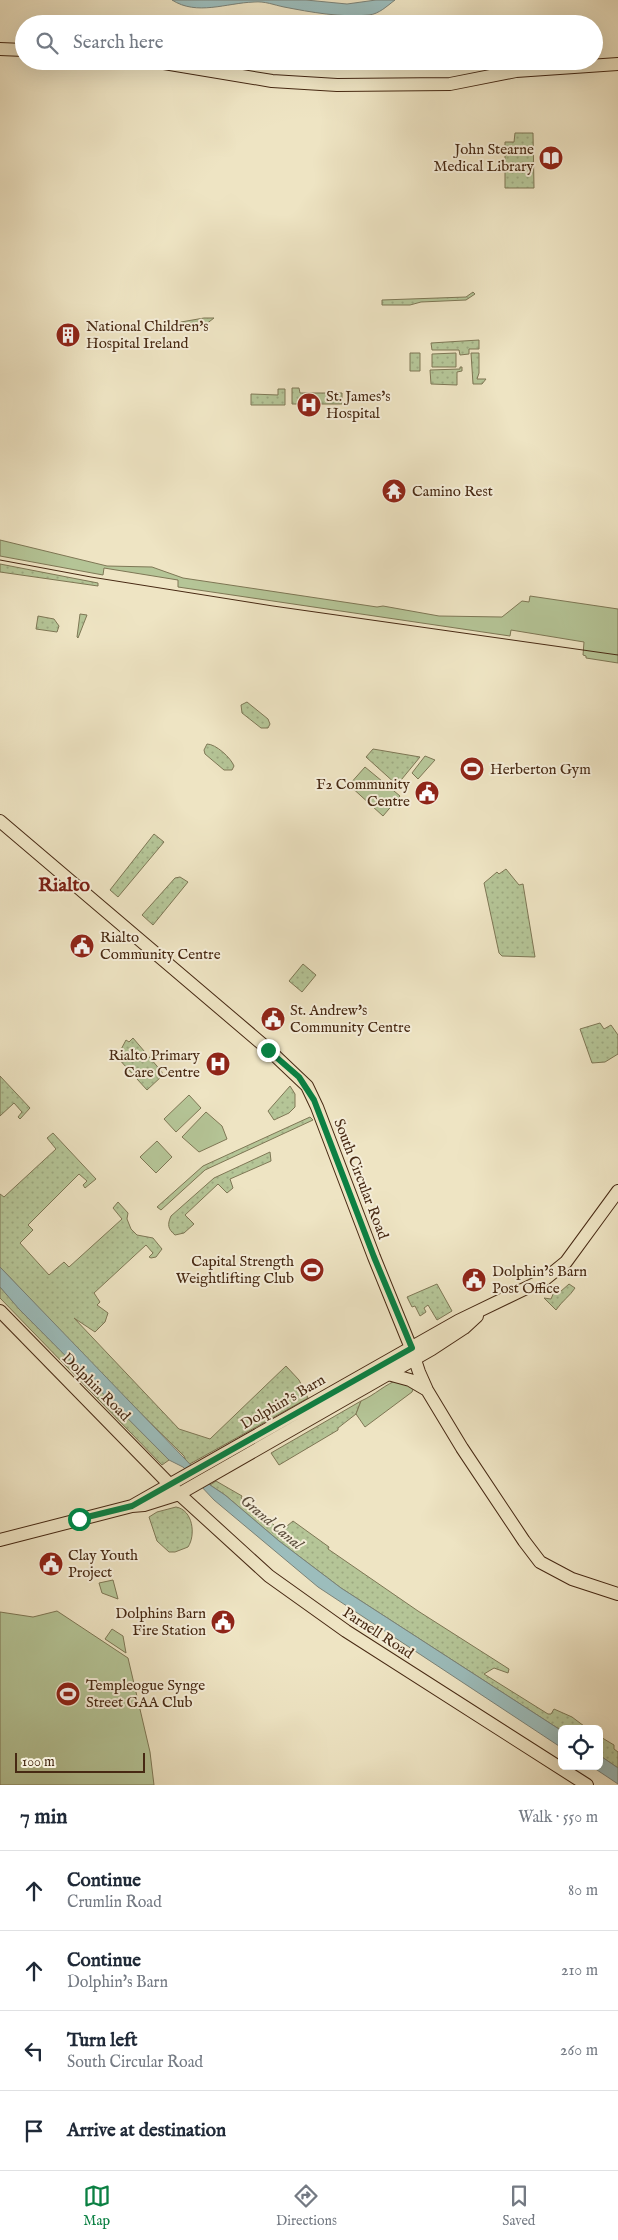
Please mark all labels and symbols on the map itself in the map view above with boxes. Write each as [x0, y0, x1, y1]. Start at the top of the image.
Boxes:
place label: John Stearne Medical Library [433, 140, 535, 176]
library icon: John Stearne Medical Library [538, 145, 564, 171]
place label: National Children's Hospital Ireland [86, 317, 208, 353]
building icon: National Children's Hospital Ireland [55, 322, 81, 348]
place label: St. James's Hospital [326, 387, 391, 423]
hospital icon: St. James's Hospital [296, 392, 322, 418]
temple icon: Camino Rest [381, 478, 407, 504]
place label: Camino Rest [412, 482, 493, 501]
sports icon: Herberton Gym [459, 756, 485, 782]
place label: Herberton Gym [490, 760, 591, 779]
place label: F2 Community Centre [316, 775, 411, 811]
public building icon: F2 Community Centre [414, 780, 440, 806]
district label: Rialto [38, 873, 90, 898]
place label: Rialto Community Centre [100, 928, 221, 964]
public building icon: Rialto Community Centre [69, 933, 95, 959]
place label: St. Andrew's Community Centre [290, 1001, 411, 1037]
public building icon: St. Andrew's Community Centre [260, 1006, 286, 1032]
route end [257, 1039, 280, 1062]
place label: Rialto Primary Care Centre [108, 1046, 201, 1082]
hospital icon: Rialto Primary Care Centre [205, 1051, 231, 1077]
street label: South Circular Road [329, 1116, 393, 1243]
place label: Capital Strength Weightlifting Club [176, 1252, 294, 1288]
sports icon: Capital Strength Weightlifting Club [299, 1257, 325, 1283]
place label: Dolphin’s Barn Post Office [492, 1262, 587, 1298]
public building icon: Dolphin’s Barn Post Office [461, 1267, 487, 1293]
street label: Dolphin Road [58, 1349, 135, 1426]
street label: Dolphin's Barn [237, 1370, 329, 1434]
water label: Grand Canal [236, 1491, 307, 1556]
route start [68, 1508, 91, 1531]
place label: Clay Youth Project [68, 1546, 138, 1582]
public building icon: Clay Youth Project [38, 1551, 64, 1577]
street label: Parnell Road [339, 1603, 418, 1664]
place label: Dolphins Barn Fire Station [115, 1604, 206, 1640]
public building icon: Dolphins Barn Fire Station [210, 1609, 236, 1635]
place label: Templeogue Synge Street GAA Club [86, 1676, 205, 1712]
sports icon: Templeogue Synge Street GAA Club [55, 1681, 81, 1707]
scale bar [15, 1750, 145, 1773]

